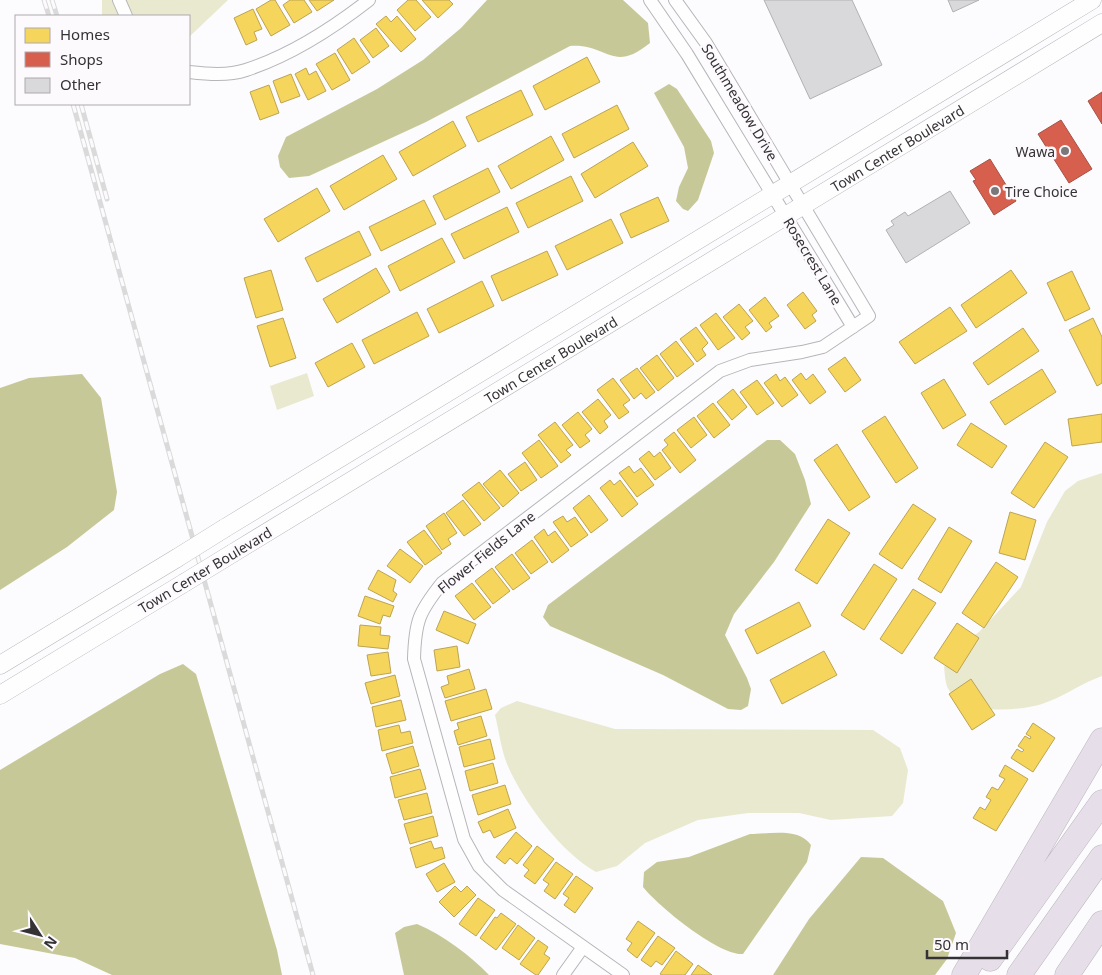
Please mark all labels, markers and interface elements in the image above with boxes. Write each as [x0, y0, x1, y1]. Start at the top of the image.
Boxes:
legend [15, 15, 190, 105]
text: Homes [60, 24, 110, 44]
street label: Southmeadow Drive [697, 40, 783, 164]
text: Shops [60, 49, 103, 69]
text: Other [60, 74, 101, 94]
street label: Town Center Boulevard [827, 100, 967, 196]
place label: Wawa [1016, 142, 1055, 161]
marker: Wawa [1059, 145, 1071, 157]
place label: Tire Choice [1005, 182, 1078, 201]
marker: Tire Choice [989, 185, 1001, 197]
street label: Rosecrest Lane [779, 214, 847, 308]
street label: Town Center Boulevard [480, 311, 621, 407]
street label: Flower Fields Lane [433, 507, 539, 597]
street label: Town Center Boulevard [135, 523, 275, 617]
north arrow [15, 910, 65, 960]
scale bar [927, 928, 1007, 960]
text: N [40, 933, 62, 953]
text: 50 m [934, 934, 969, 954]

